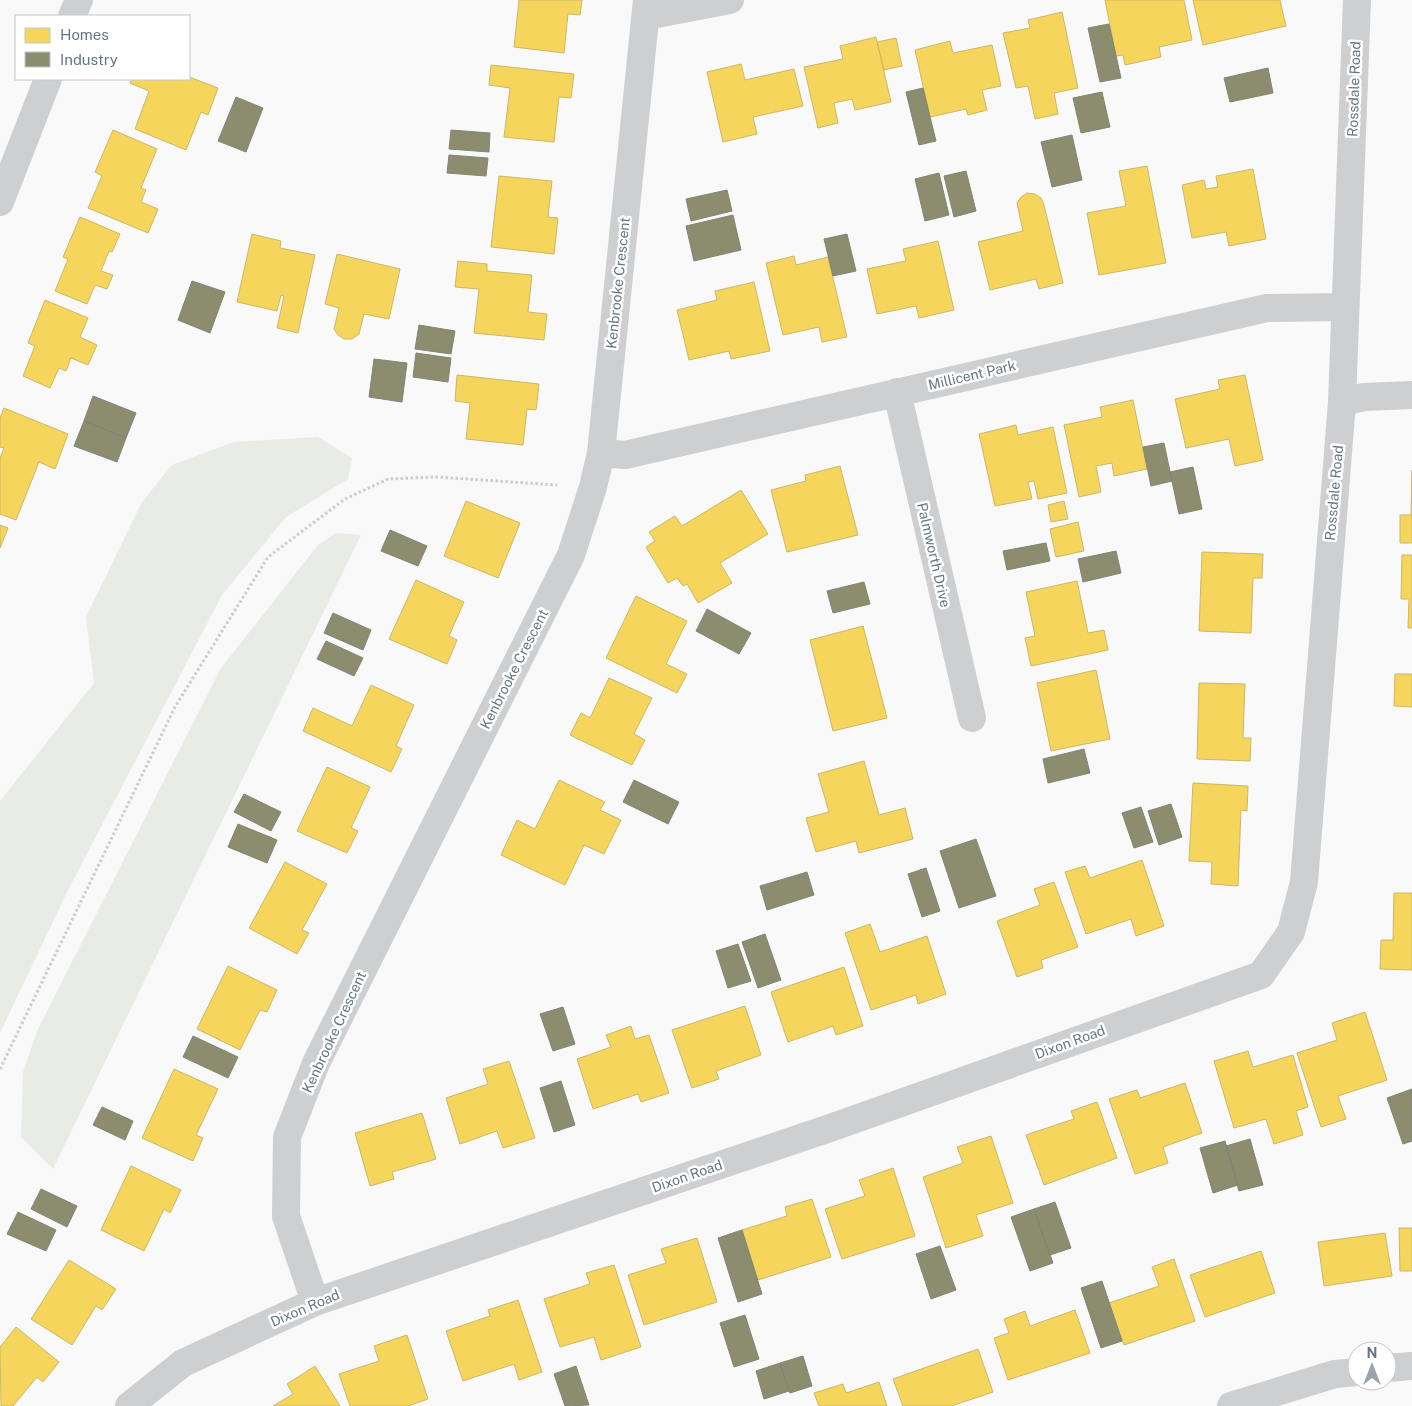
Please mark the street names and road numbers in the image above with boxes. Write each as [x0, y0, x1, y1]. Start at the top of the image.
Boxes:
street label: Rossdale Road [1344, 41, 1364, 137]
street label: Kenbrooke Crescent [603, 216, 633, 350]
street label: Millicent Park [927, 357, 1018, 393]
street label: Rossdale Road [1322, 445, 1346, 541]
street label: Palmworth Drive [914, 501, 954, 609]
street label: Kenbrooke Crescent [477, 606, 551, 732]
street label: Kenbrooke Crescent [299, 969, 369, 1095]
street label: Dixon Road [1033, 1022, 1107, 1062]
street label: Dixon Road [650, 1156, 724, 1196]
street label: Dixon Road [268, 1286, 342, 1330]

